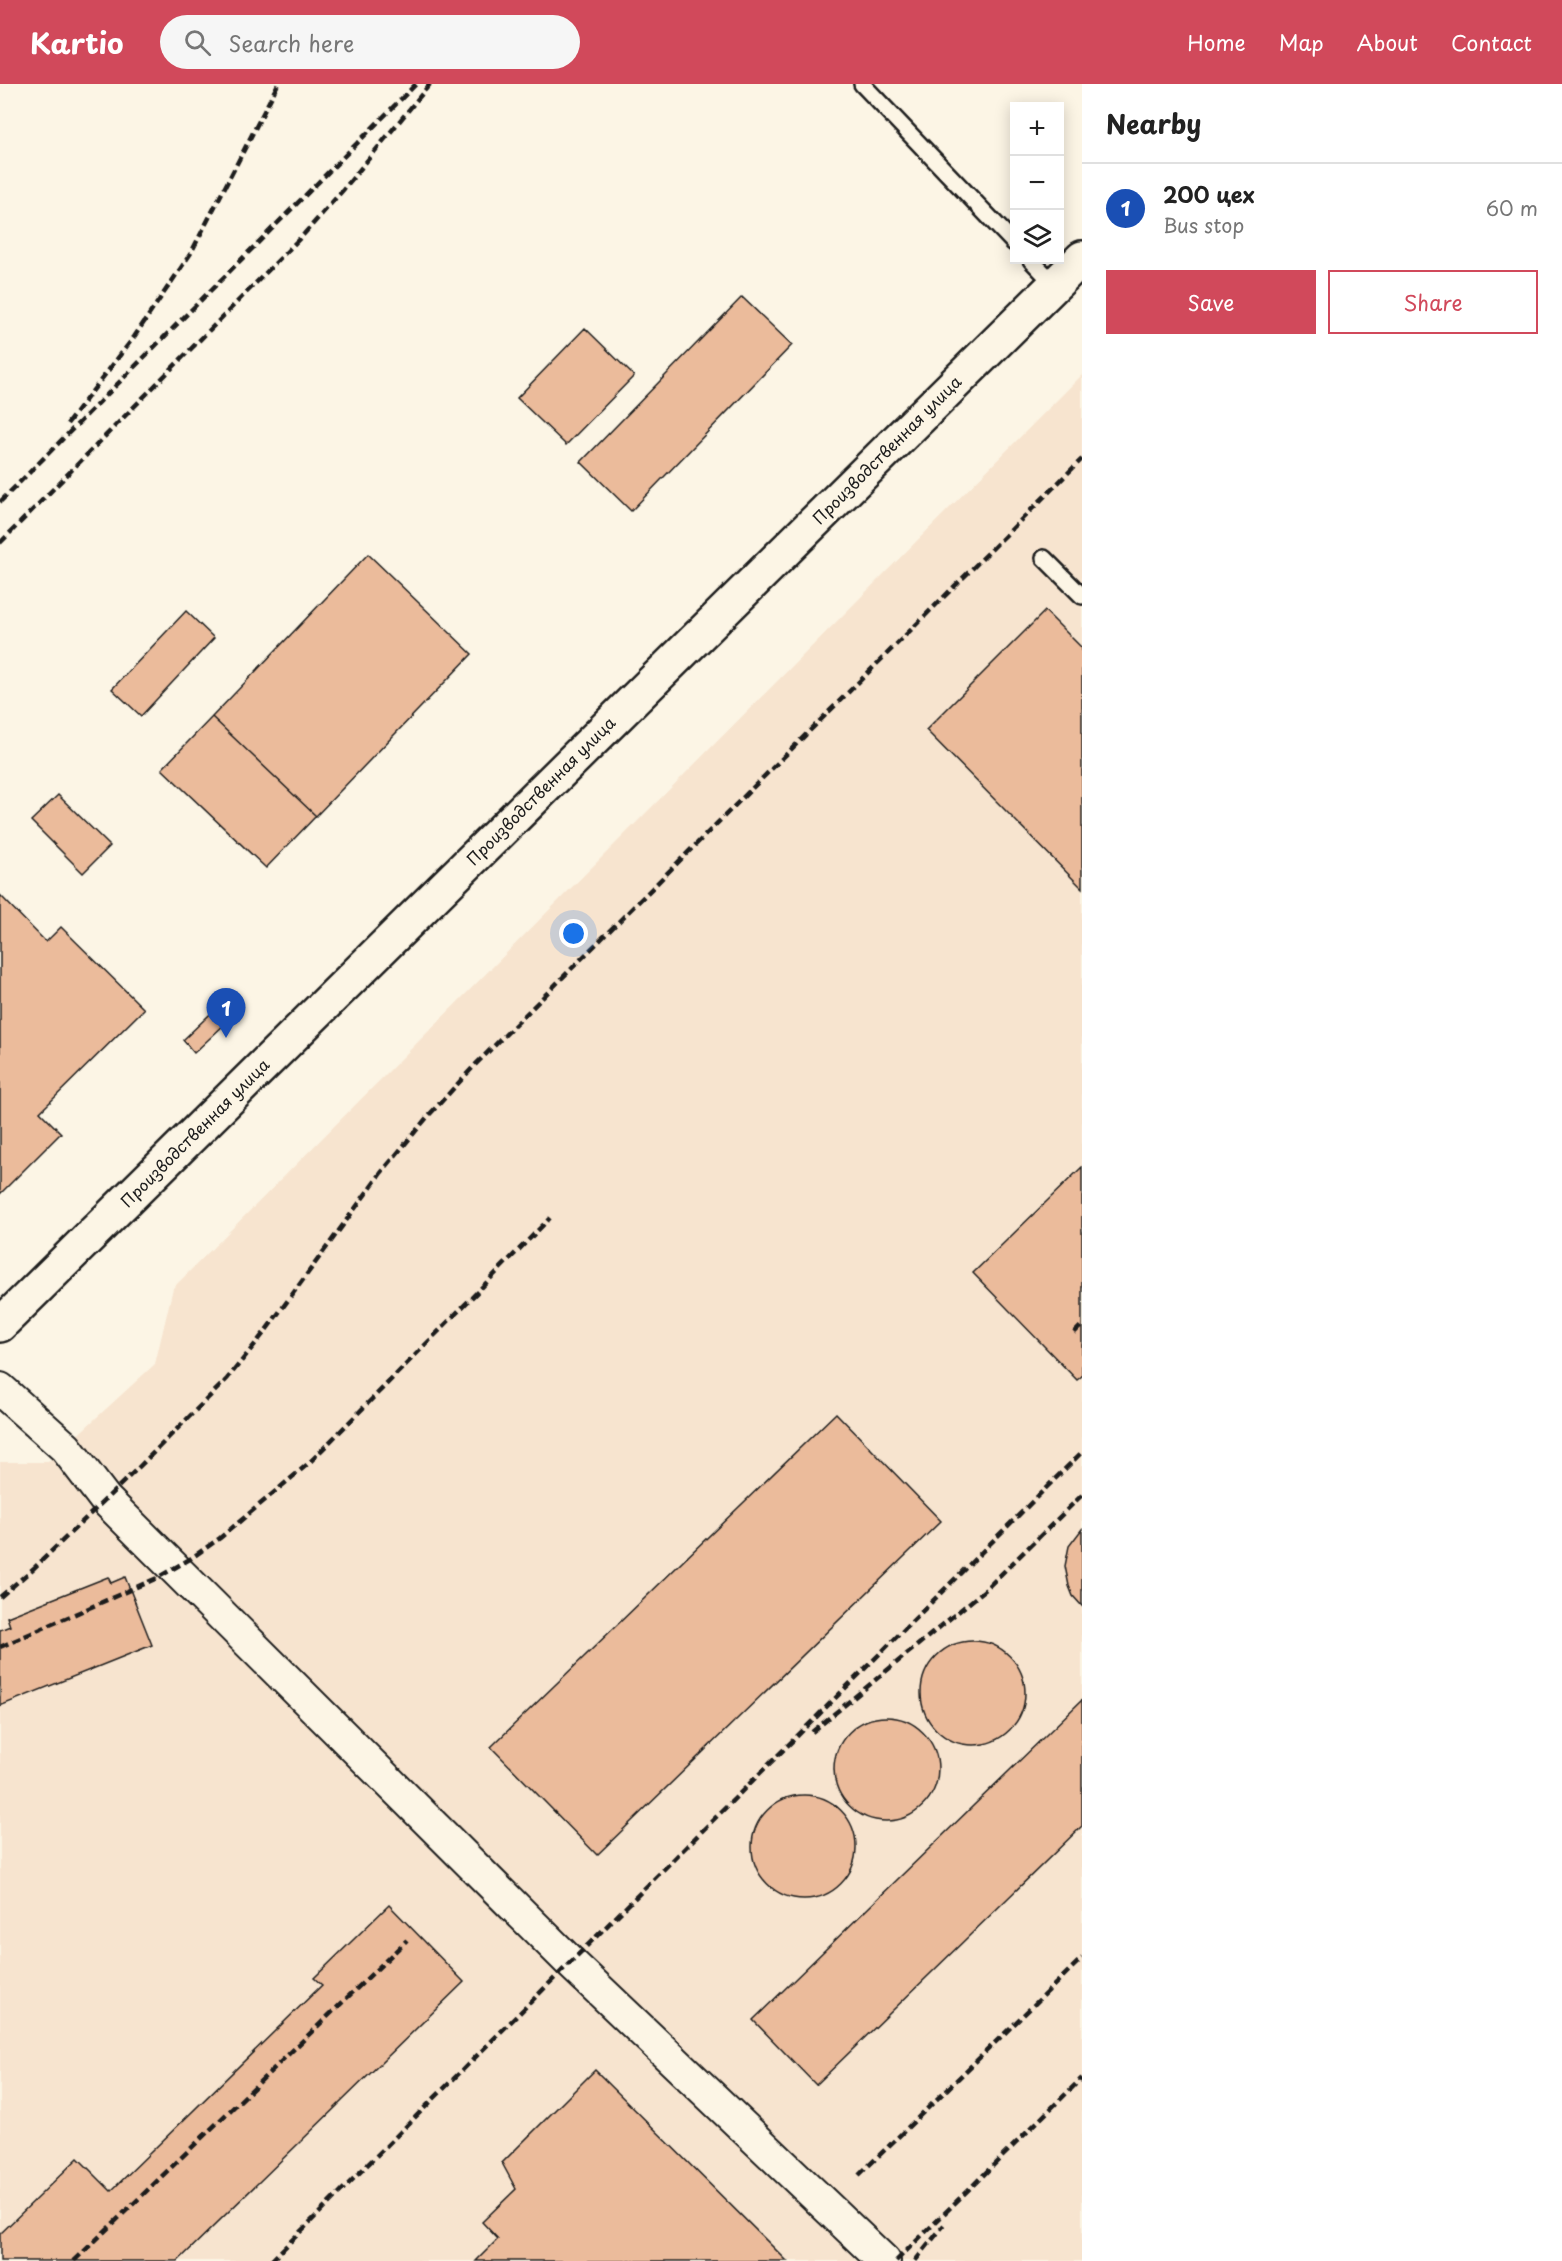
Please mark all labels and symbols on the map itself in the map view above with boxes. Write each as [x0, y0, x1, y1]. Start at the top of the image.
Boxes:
street label: Производственная улица [807, 370, 966, 529]
street label: Производственная улица [461, 711, 620, 870]
your location [559, 919, 588, 948]
pin: 1 [206, 988, 246, 1038]
street label: Производственная улица [115, 1053, 274, 1212]

